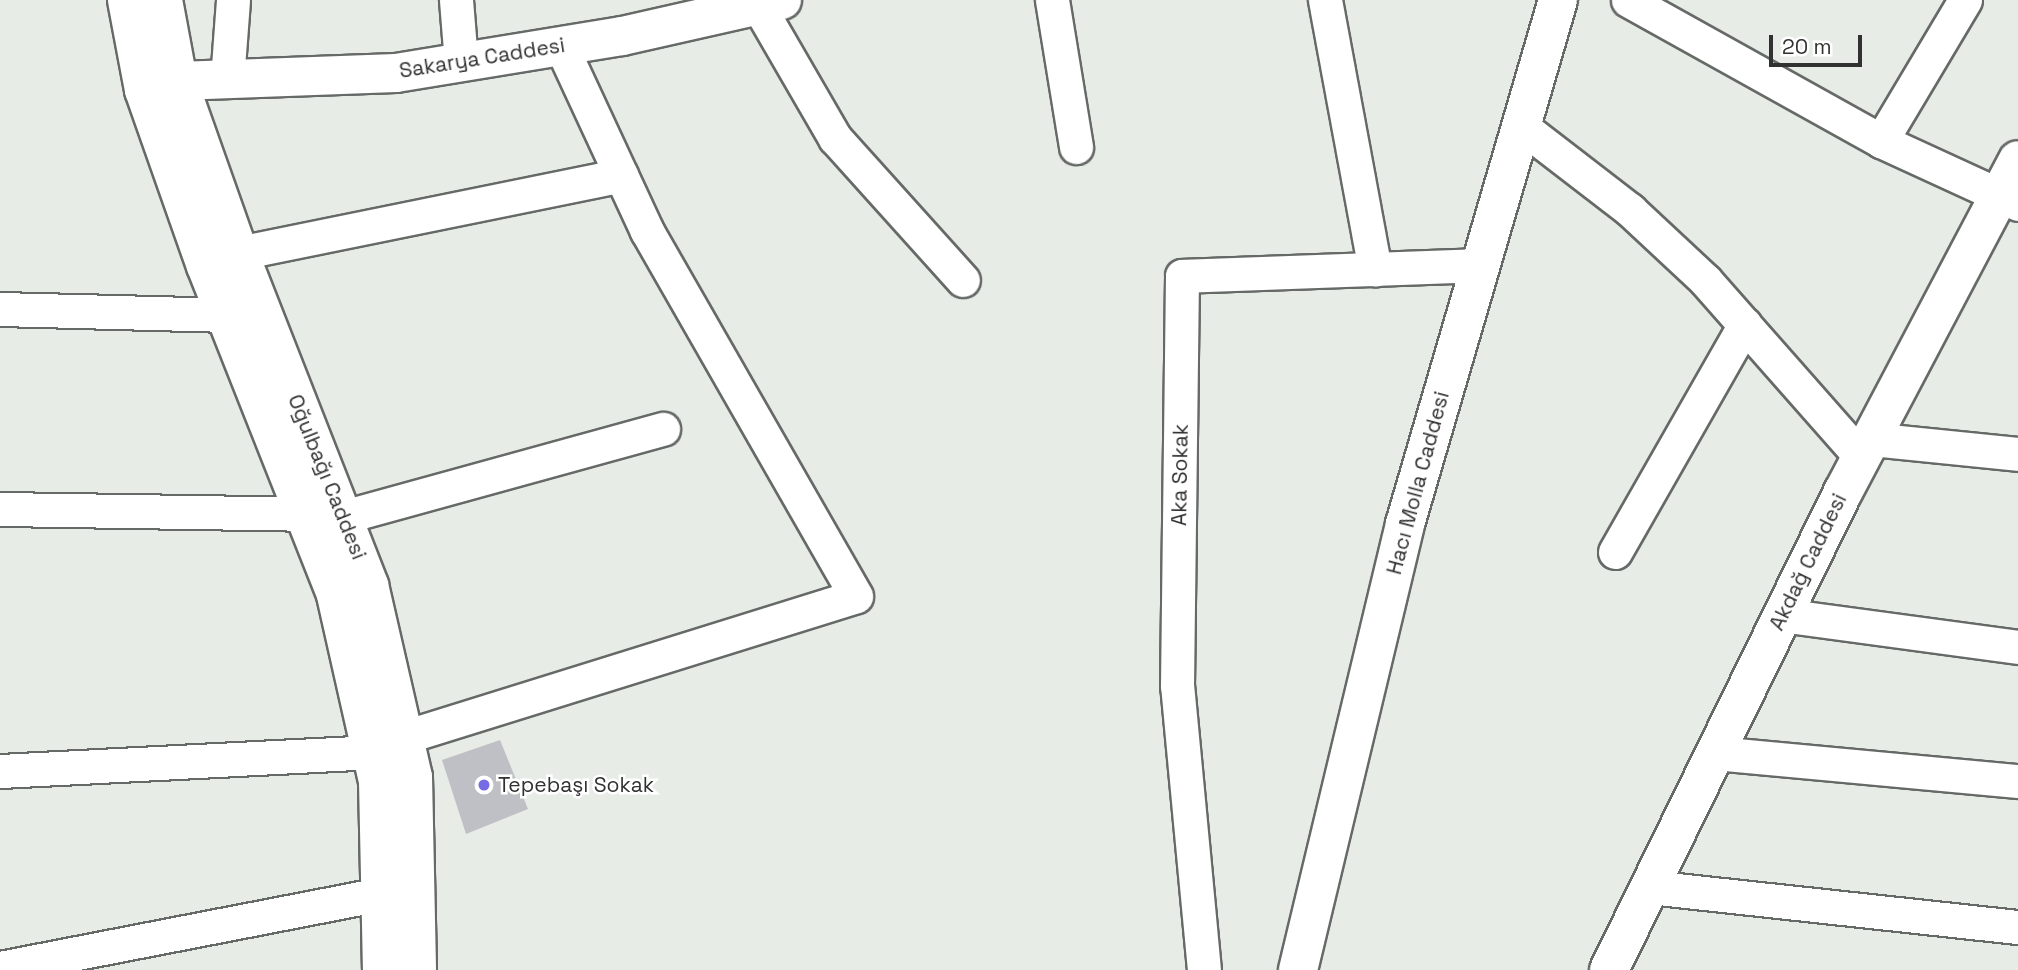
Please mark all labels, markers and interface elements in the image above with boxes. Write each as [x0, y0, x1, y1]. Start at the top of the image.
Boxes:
scale bar [1773, 21, 1866, 65]
street label: Sakarya Caddesi [397, 32, 567, 84]
text: 20 m [1782, 33, 1832, 60]
street label: Hacı Molla Caddesi [1381, 389, 1455, 577]
street label: Oğulbağı Caddesi [282, 391, 372, 563]
street label: Aka Sokak [1167, 424, 1193, 526]
street label: Akdağ Caddesi [1764, 489, 1852, 635]
place label: Tepebaşı Sokak [498, 772, 654, 798]
marker: Tepebaşı Sokak [476, 777, 492, 793]

